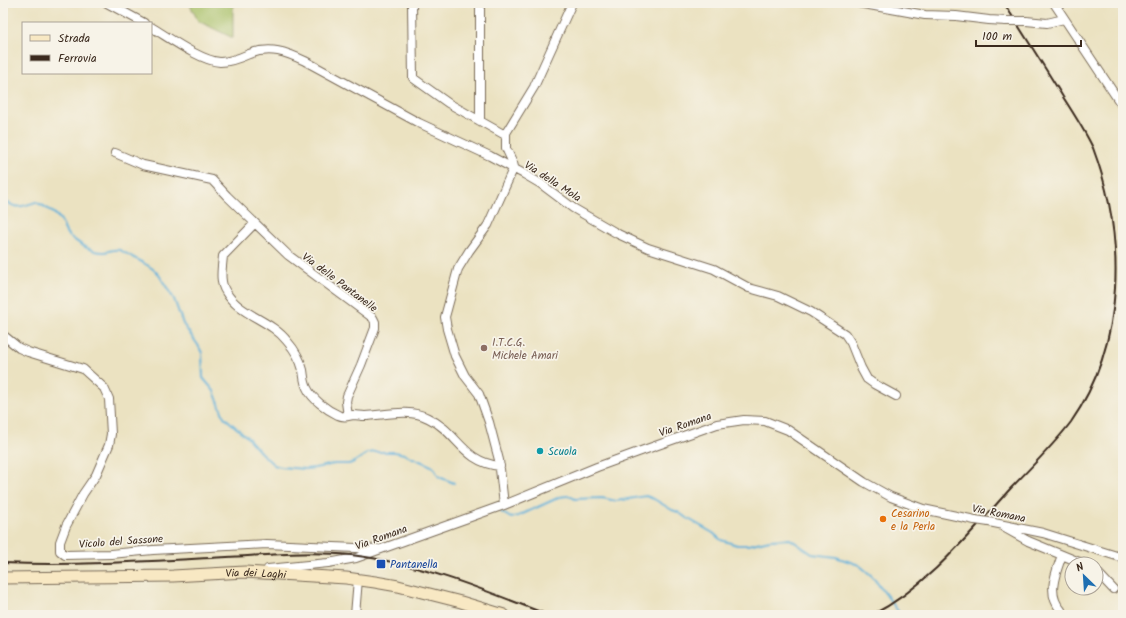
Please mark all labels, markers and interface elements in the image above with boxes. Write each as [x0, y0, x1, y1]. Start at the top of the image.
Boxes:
legend [22, 22, 152, 74]
scale bar [976, 22, 1081, 48]
text: 100 m [982, 27, 1013, 46]
text: Strada [58, 29, 91, 48]
text: Ferrovia [58, 49, 97, 68]
street label: Via della Mola [520, 157, 585, 207]
street label: Via delle Pantanelle [298, 248, 381, 317]
place label: I.T.C.G. Michele Amari [492, 334, 558, 365]
marker: I.T.C.G. Michele Amari [479, 343, 489, 353]
street label: Via Romana [657, 408, 714, 442]
place label: Scuola [548, 443, 577, 461]
marker: Scuola [535, 446, 545, 456]
street label: Via Romana [970, 500, 1027, 528]
place label: Cesarino e la Perla [891, 505, 935, 536]
marker: Cesarino e la Perla [878, 514, 888, 524]
street label: Via Romana [353, 520, 410, 556]
street label: Vicolo del Sassone [78, 530, 164, 554]
place label: Pantanella [390, 556, 438, 574]
north arrow [1064, 556, 1104, 596]
marker: Pantanella [375, 558, 387, 570]
text: N [1073, 558, 1087, 577]
street label: Via dei Laghi [225, 564, 287, 584]

